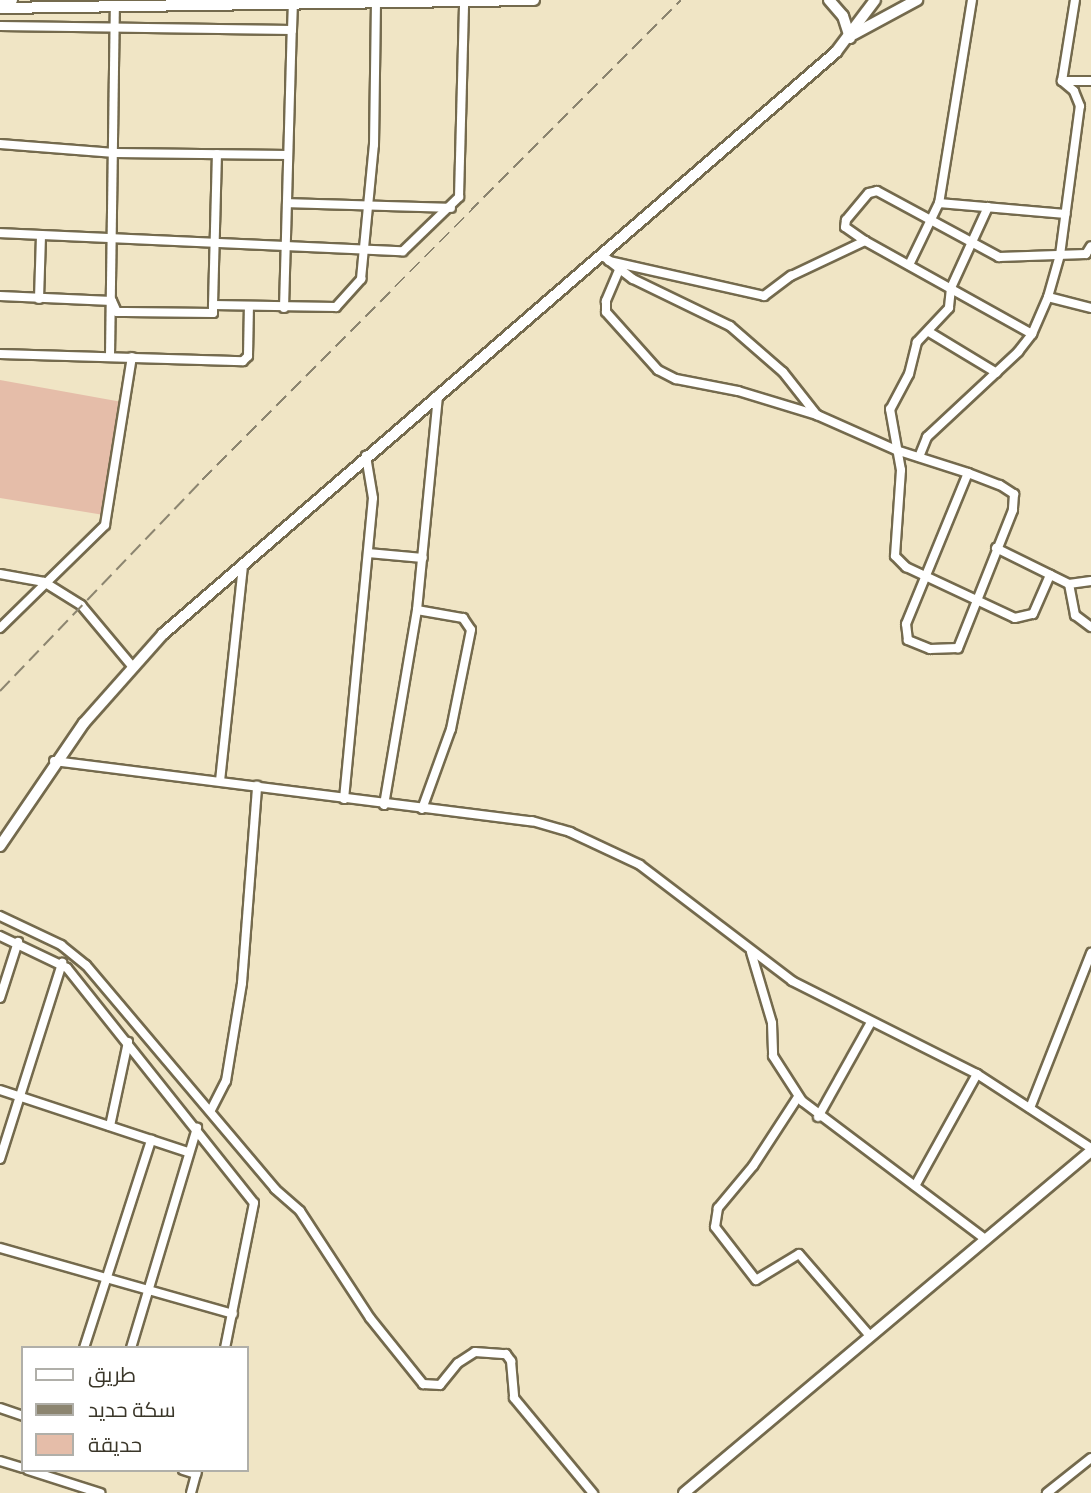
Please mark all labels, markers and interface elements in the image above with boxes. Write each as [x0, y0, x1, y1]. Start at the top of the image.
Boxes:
legend [21, 1346, 248, 1472]
text: طريق [88, 1361, 136, 1388]
text: سكة حديد [88, 1396, 176, 1423]
text: حديقة [88, 1431, 142, 1458]

